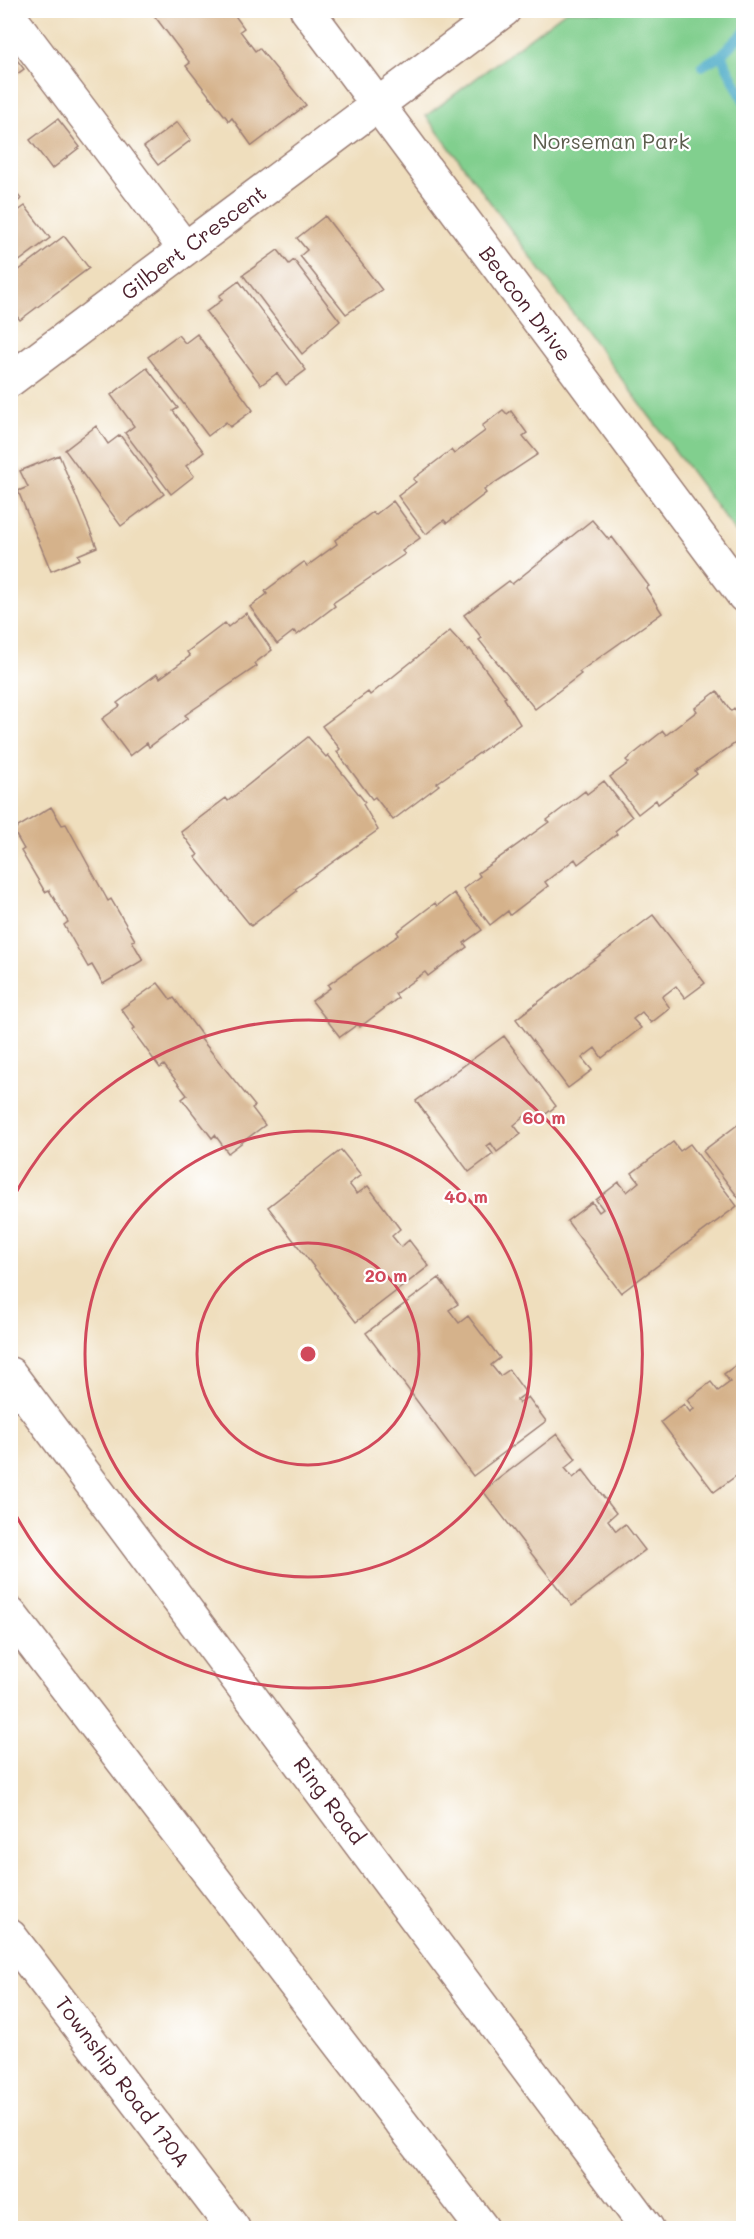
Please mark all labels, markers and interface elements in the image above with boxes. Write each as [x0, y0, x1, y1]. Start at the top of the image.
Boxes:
park label: Norseman Park [532, 127, 690, 154]
street label: Gilbert Crescent [115, 178, 271, 305]
street label: Beacon Drive [474, 240, 578, 366]
text: 60 m [522, 1105, 566, 1129]
text: 40 m [444, 1184, 488, 1208]
text: 20 m [365, 1263, 407, 1287]
centre of rings [298, 1344, 318, 1364]
street label: Ring Road [289, 1751, 372, 1849]
street label: Township Road 170A [50, 1990, 197, 2172]

